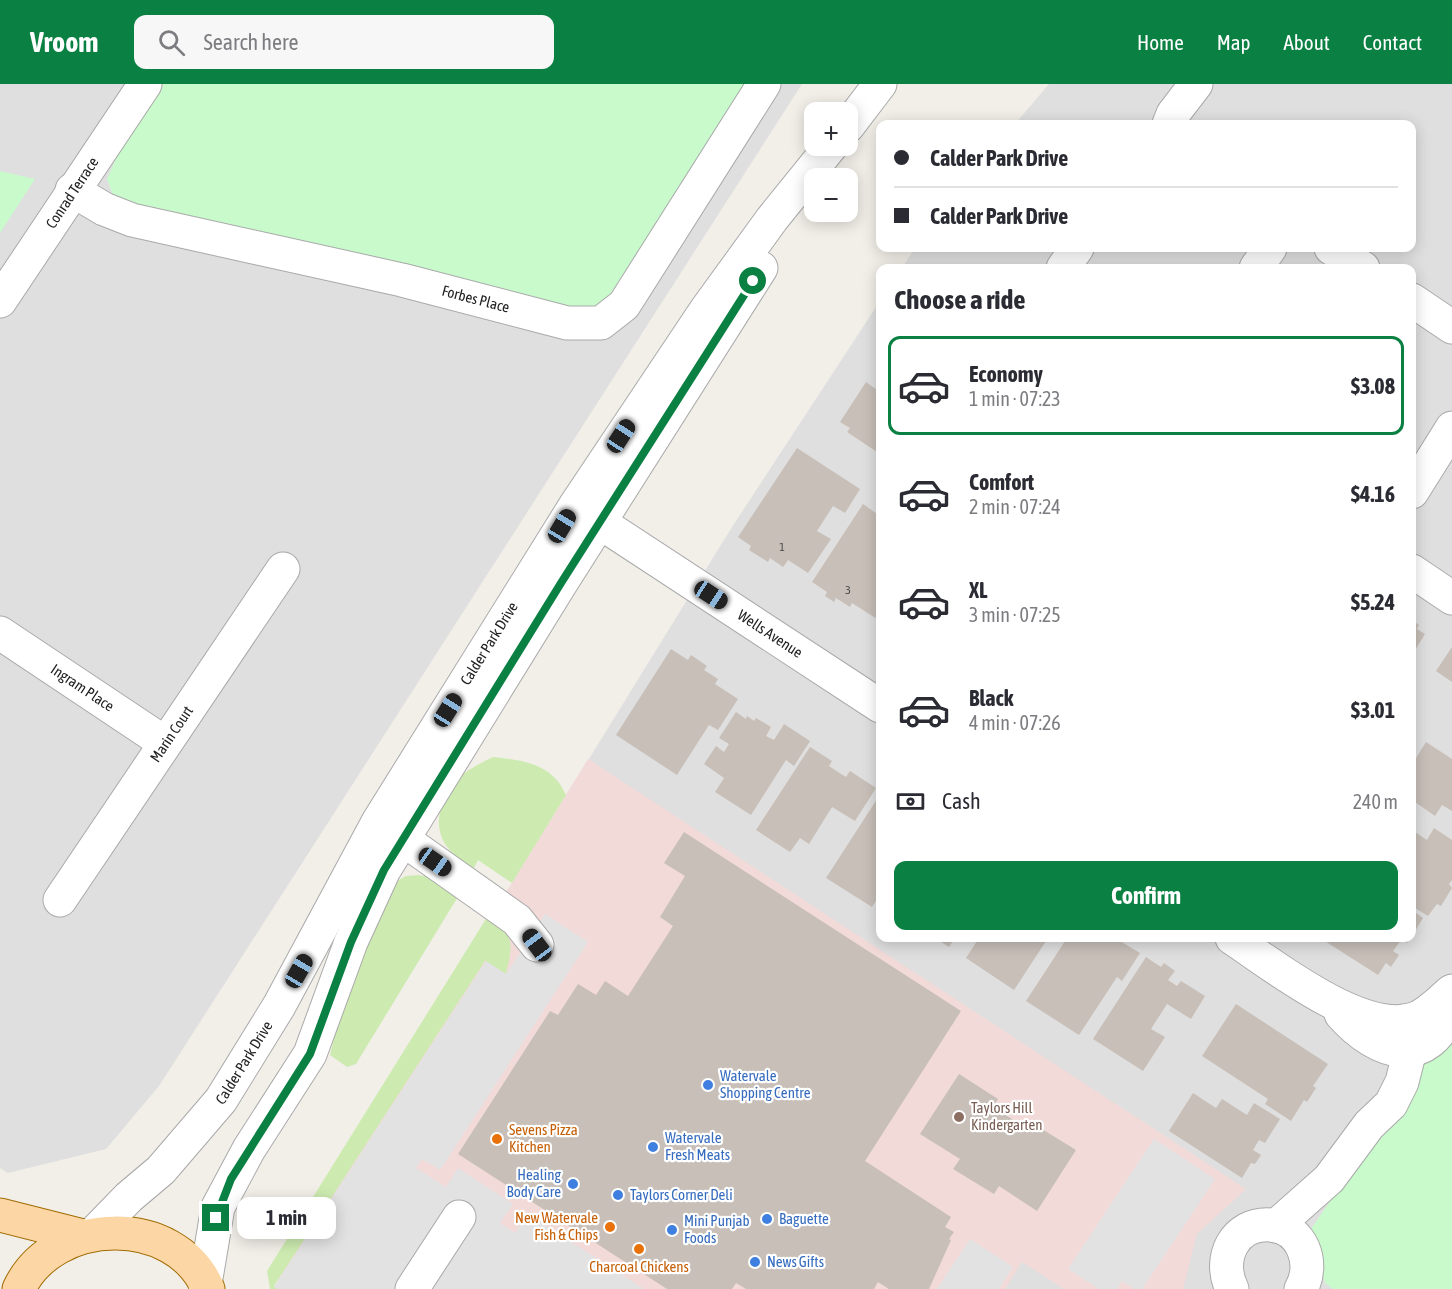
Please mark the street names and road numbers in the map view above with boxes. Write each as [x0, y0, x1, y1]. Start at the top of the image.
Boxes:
street label: Conrad Terrace [42, 154, 102, 231]
street label: Forbes Place [440, 282, 512, 316]
street label: Calder Park Drive [457, 599, 521, 688]
street label: Wells Avenue [735, 606, 806, 661]
street label: Ingram Place [48, 660, 118, 715]
street label: Marin Court [146, 703, 196, 765]
street label: Calder Park Drive [212, 1018, 276, 1108]

